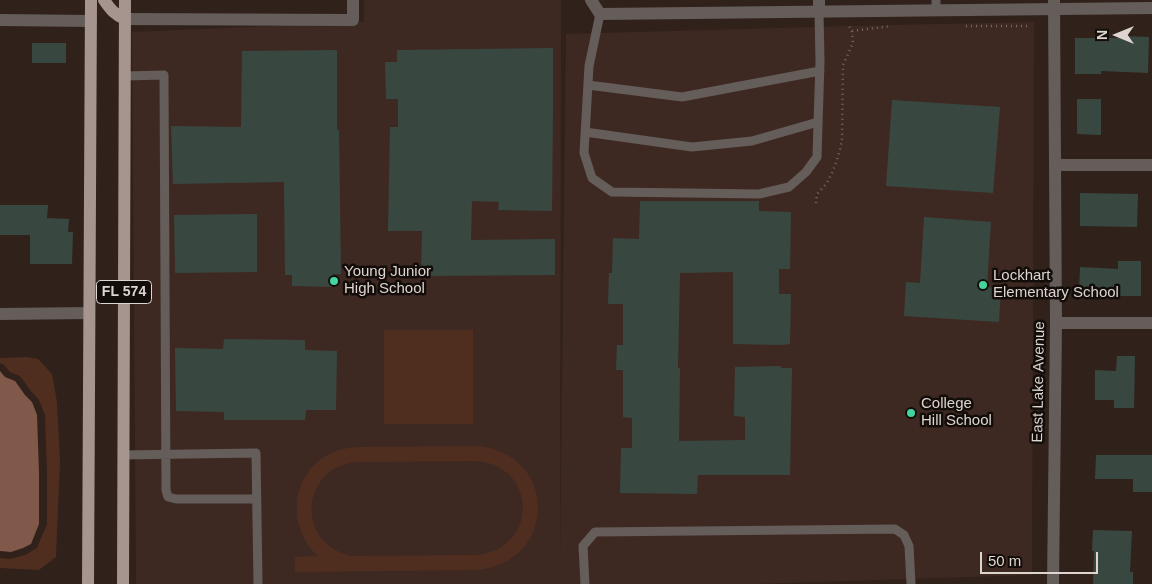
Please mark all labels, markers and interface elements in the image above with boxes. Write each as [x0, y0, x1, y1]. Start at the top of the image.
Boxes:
north arrow [1092, 10, 1142, 60]
text: N [1094, 30, 1110, 40]
place label: Young Junior High School [344, 263, 431, 298]
place label: Lockhart Elementary School [993, 267, 1119, 302]
marker: Young Junior High School [328, 275, 340, 287]
marker: Lockhart Elementary School [977, 279, 989, 291]
road number: FL 574 [96, 280, 152, 304]
street label: East Lake Avenue [1029, 321, 1049, 443]
place label: College Hill School [921, 395, 992, 430]
marker: College Hill School [905, 407, 917, 419]
scale bar [982, 542, 1100, 574]
text: 50 m [988, 552, 1021, 569]

